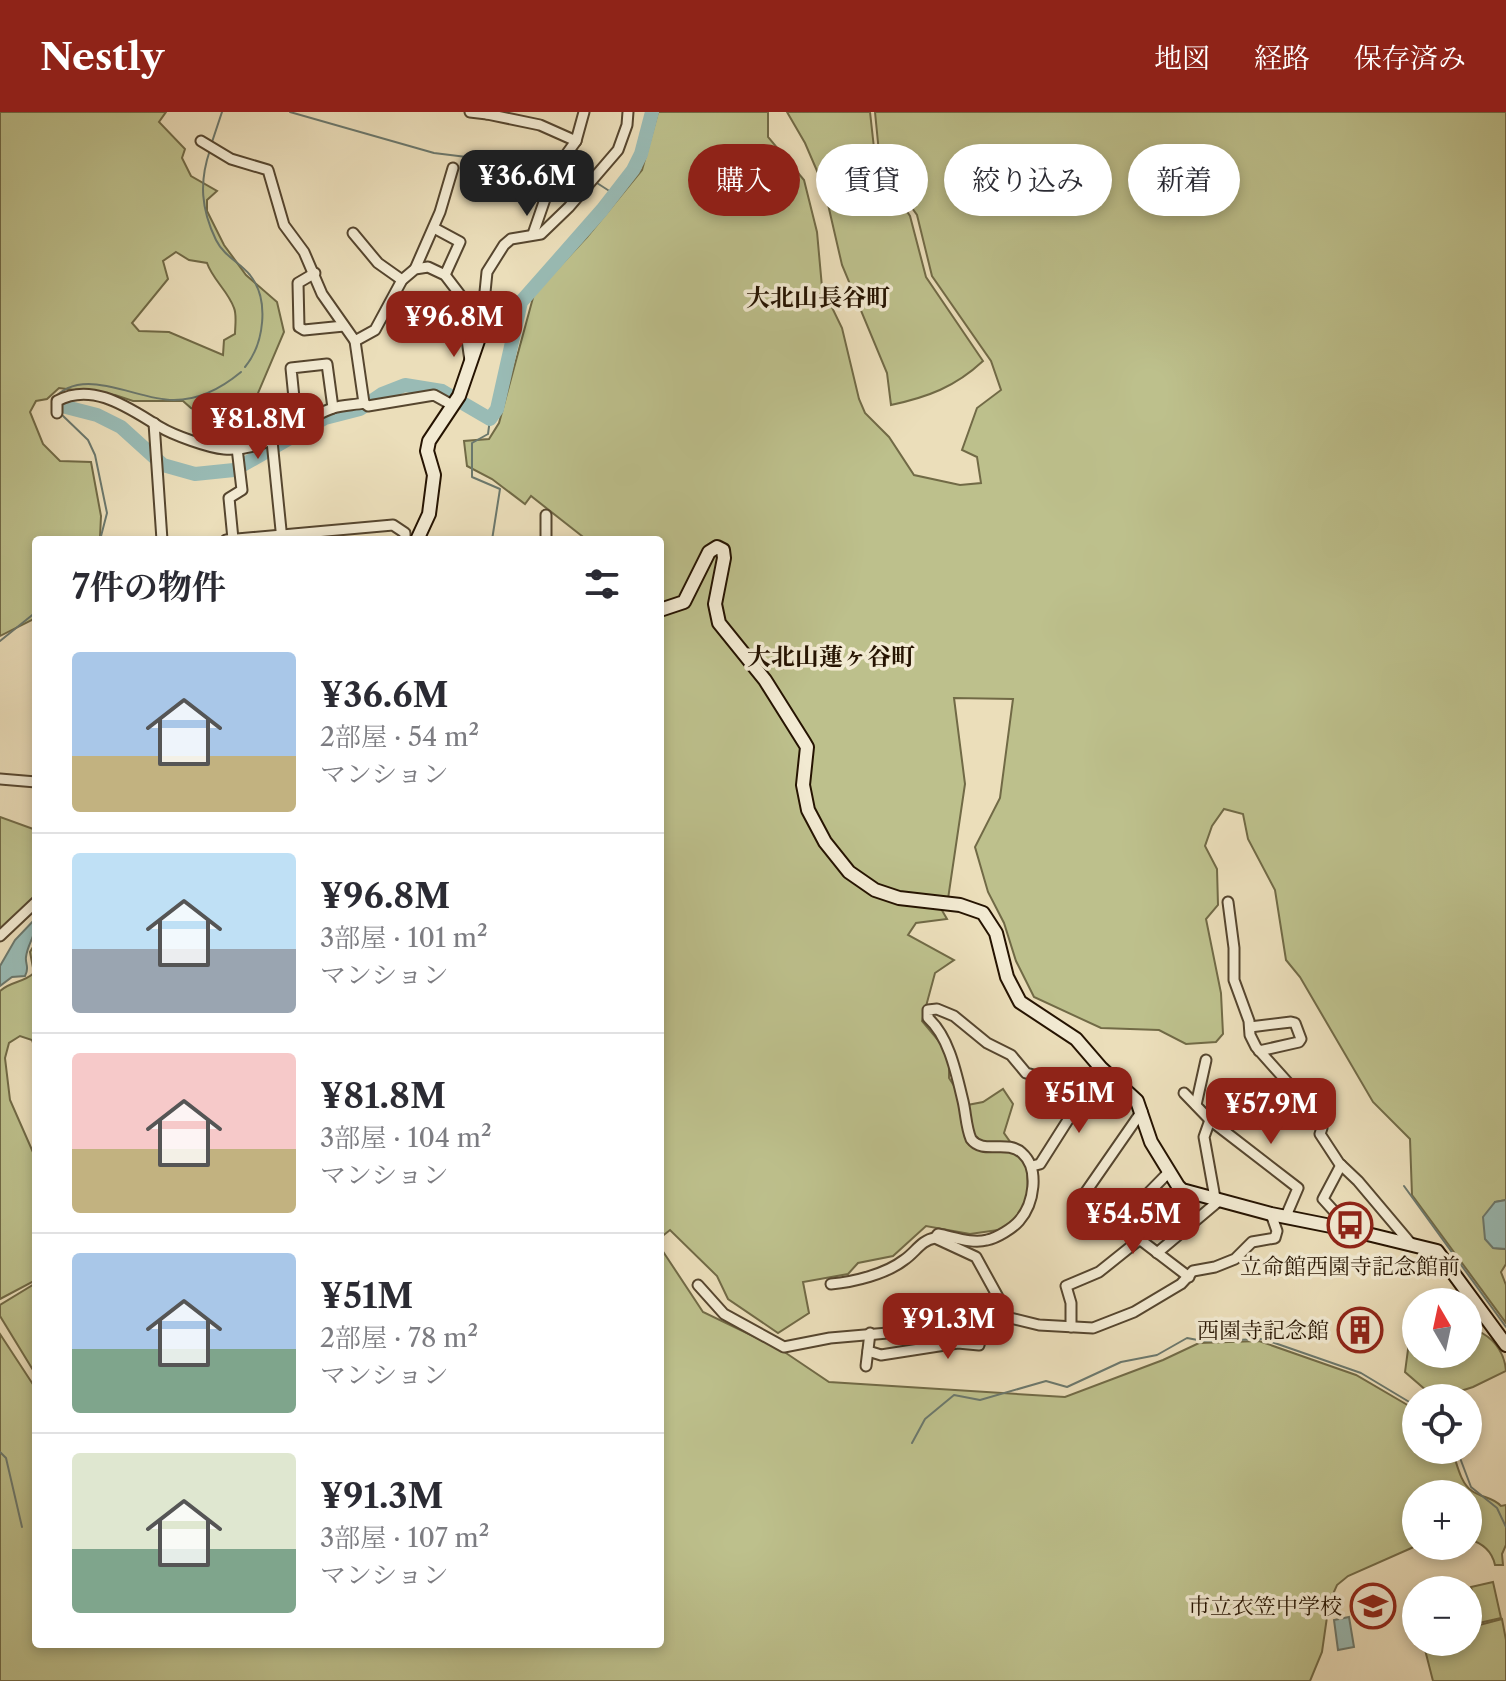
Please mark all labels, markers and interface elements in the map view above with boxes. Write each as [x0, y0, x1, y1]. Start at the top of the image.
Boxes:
text: Nestly [40, 33, 164, 80]
text: 地図 [1154, 41, 1210, 75]
text: 経路 [1254, 41, 1310, 75]
text: 保存済み [1354, 41, 1466, 75]
chip: 購入 [688, 144, 800, 216]
chip: 賃貸 [816, 144, 928, 216]
chip: 絞り込み [944, 144, 1112, 216]
chip: 新着 [1128, 144, 1240, 216]
pin: ¥36.6M [462, 150, 592, 218]
text: ¥36.6M [478, 160, 576, 192]
district label: 大北山長谷町 [746, 283, 890, 312]
pin: ¥96.8M [389, 291, 519, 359]
text: ¥96.8M [404, 301, 504, 333]
pin: ¥81.8M [193, 393, 323, 461]
text: ¥81.8M [210, 403, 306, 435]
icon: filters [580, 562, 624, 606]
text: 7件の物件 [72, 566, 226, 608]
district label: 大北山蓮ヶ谷町 [747, 642, 915, 671]
text: ¥36.6M [320, 674, 449, 716]
icon: home [136, 684, 232, 780]
text: 2部屋 · 54 m² [320, 721, 479, 753]
text: マンション [320, 758, 449, 790]
text: ¥96.8M [320, 875, 450, 917]
icon: home [136, 885, 232, 981]
text: 3部屋 · 101 m² [320, 922, 488, 954]
text: マンション [320, 959, 449, 991]
pin: ¥51M [1032, 1067, 1126, 1135]
text: ¥81.8M [320, 1075, 446, 1117]
text: ¥51M [1043, 1077, 1115, 1109]
pin: ¥57.9M [1206, 1078, 1336, 1146]
icon: home [136, 1085, 232, 1181]
text: ¥57.9M [1224, 1088, 1318, 1120]
text: 3部屋 · 104 m² [320, 1122, 492, 1154]
text: マンション [320, 1159, 449, 1191]
pin: ¥54.5M [1068, 1188, 1198, 1256]
text: ¥54.5M [1085, 1198, 1181, 1230]
bus stop icon: 立命館西園寺記念館前 [1326, 1201, 1374, 1249]
place label: 立命館西園寺記念館前 [1240, 1253, 1460, 1280]
text: ¥51M [320, 1275, 413, 1317]
icon: home [136, 1285, 232, 1381]
north arrow [1402, 1288, 1482, 1368]
map controls [1402, 1288, 1482, 1656]
pin: ¥91.3M [883, 1293, 1013, 1361]
text: ¥91.3M [901, 1303, 995, 1335]
building icon: 西園寺記念館 [1336, 1306, 1384, 1354]
place label: 西園寺記念館 [1197, 1317, 1329, 1344]
text: 2部屋 · 78 m² [320, 1322, 478, 1354]
text: マンション [320, 1359, 449, 1391]
button: locate [1402, 1384, 1482, 1464]
text: ¥91.3M [320, 1475, 444, 1517]
button: + [1402, 1480, 1482, 1560]
icon: home [136, 1485, 232, 1581]
text: 3部屋 · 107 m² [320, 1522, 489, 1554]
text: マンション [320, 1559, 449, 1591]
button: − [1402, 1576, 1482, 1656]
school or university icon: 市立衣笠中学校 [1349, 1582, 1397, 1630]
place label: 市立衣笠中学校 [1188, 1593, 1342, 1620]

